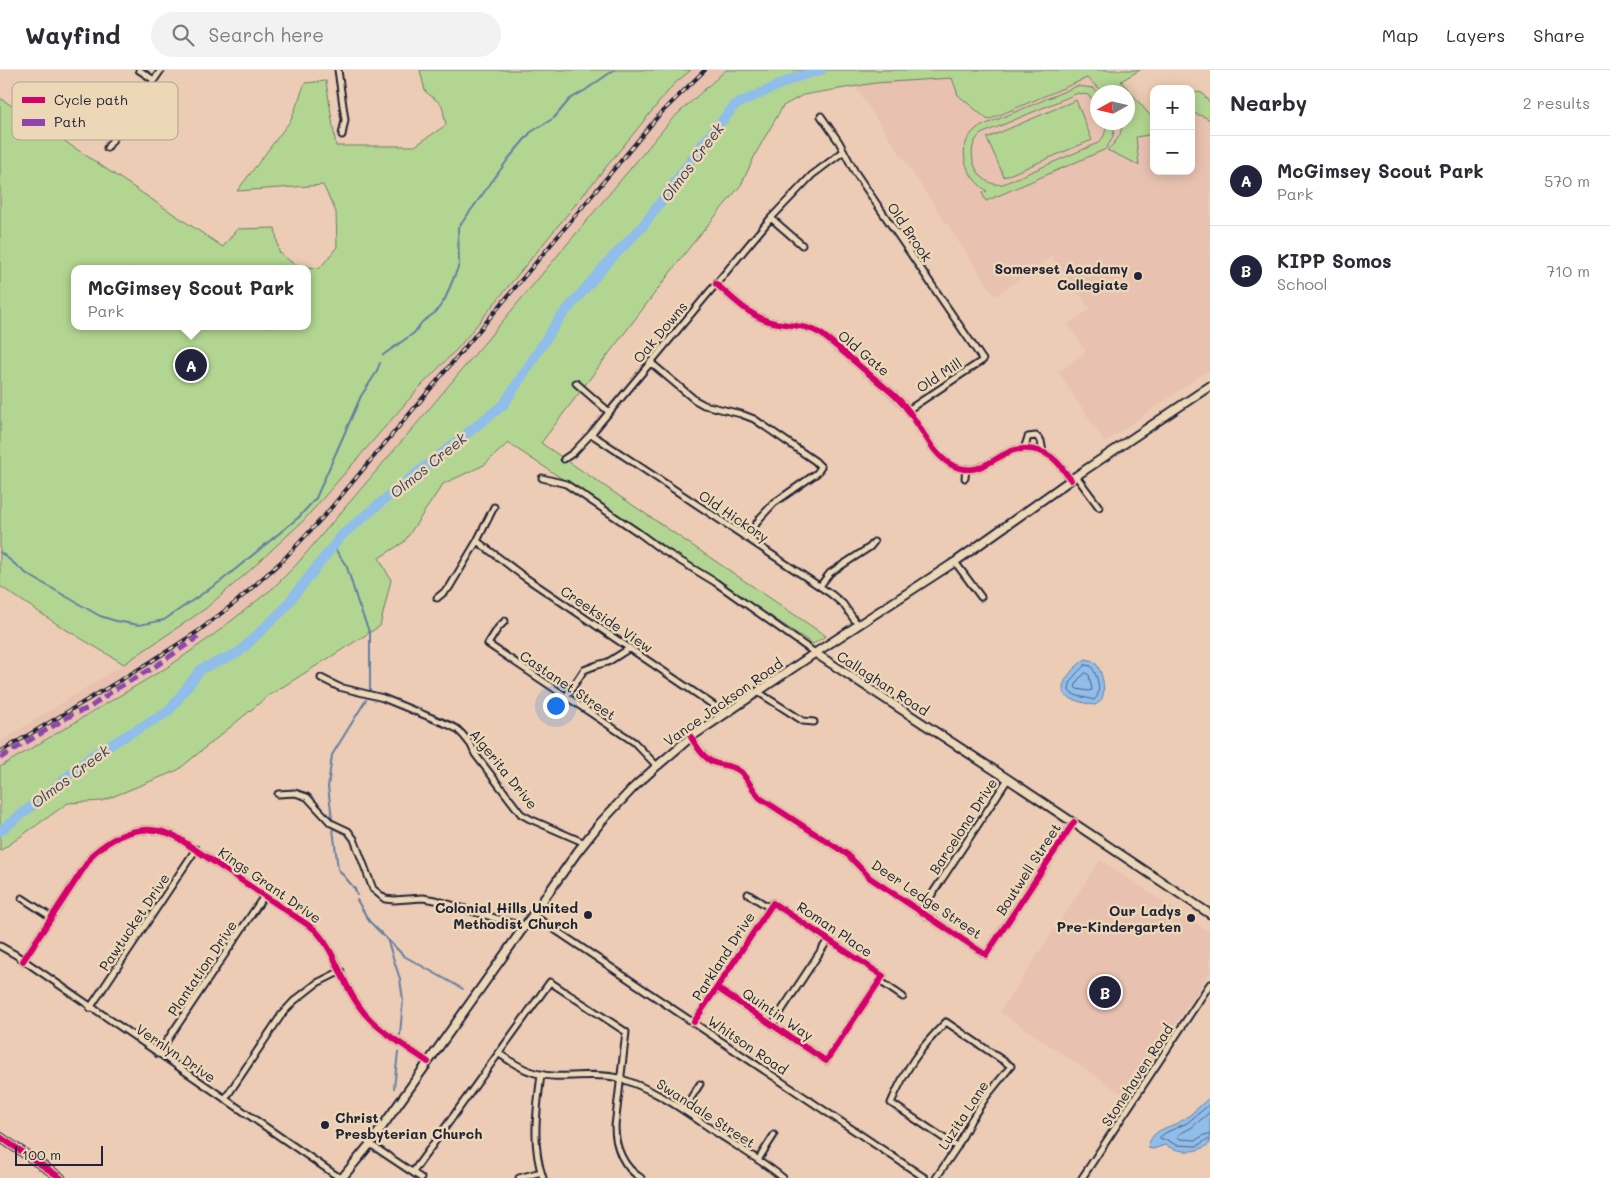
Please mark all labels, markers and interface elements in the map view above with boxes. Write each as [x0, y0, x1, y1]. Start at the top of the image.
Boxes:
search box [151, 12, 501, 57]
text: Wayfind [25, 19, 121, 50]
icon: search [169, 21, 197, 49]
text: Search here [209, 22, 324, 47]
text: Map [1382, 23, 1418, 47]
text: Layers [1446, 23, 1505, 47]
text: Share [1533, 23, 1585, 47]
legend [12, 82, 178, 140]
north arrow [1090, 85, 1135, 130]
map controls [1150, 85, 1195, 175]
button: + [1150, 85, 1195, 130]
text: Nearby [1230, 89, 1307, 116]
text: Cycle path [54, 90, 128, 109]
text: 2 results [1523, 92, 1590, 113]
text: Path [54, 112, 85, 131]
water label: Olmos Creek [656, 118, 729, 205]
button: − [1150, 130, 1195, 175]
text: McGimsey Scout Park [1277, 158, 1484, 183]
text: A [1240, 170, 1252, 191]
text: 570 m [1544, 170, 1590, 191]
text: Park [1277, 183, 1313, 204]
street label: Old Brook [883, 199, 937, 265]
text: KIPP Somos [1277, 248, 1392, 273]
place label: Somerset Acadamy Collegiate [994, 259, 1128, 294]
text: B [1241, 260, 1251, 281]
text: 710 m [1546, 260, 1590, 281]
popup [71, 265, 311, 330]
marker: Somerset Acadamy Collegiate [1132, 270, 1144, 282]
text: School [1277, 273, 1327, 294]
text: McGimsey Scout Park [88, 275, 294, 300]
street label: Oak Downs [629, 297, 691, 367]
text: Park [88, 300, 124, 321]
street label: Old Gate [834, 326, 894, 380]
pin: A [175, 346, 207, 384]
street label: Old Mill [913, 353, 965, 397]
water label: Olmos Creek [385, 427, 471, 502]
street label: Old Hickory [695, 486, 773, 546]
street label: Creekside View [557, 581, 657, 657]
street label: Castanet Street [516, 646, 620, 724]
street label: Callaghan Road [833, 646, 933, 720]
street label: Vance Jackson Road [660, 654, 786, 750]
your location [543, 693, 569, 719]
street label: Algerita Drive [466, 725, 542, 813]
water label: Olmos Creek [27, 739, 114, 812]
street label: Barcelona Drive [925, 774, 1001, 878]
street label: Boutwell Street [991, 819, 1065, 919]
street label: Kings Grant Drive [215, 842, 325, 928]
street label: Deer Ledge Street [868, 855, 986, 943]
street label: Pawtucket Drive [94, 869, 174, 975]
street label: Roman Place [794, 897, 876, 961]
place label: Colonial Hills United Methodist Church [435, 898, 578, 933]
place label: Our Ladys Pre-Kindergarten [1057, 901, 1181, 936]
street label: Parkland Drive [687, 908, 759, 1004]
marker: Colonial Hills United Methodist Church [582, 909, 594, 921]
marker: Our Ladys Pre-Kindergarten [1185, 912, 1197, 924]
street label: Plantation Drive [163, 917, 241, 1019]
pin: B [1089, 973, 1121, 1011]
street label: Quintin Way [739, 983, 817, 1045]
street label: Whitson Road [704, 1011, 792, 1079]
street label: Vernlyn Drive [132, 1019, 220, 1087]
street label: Stonehaven Road [1097, 1020, 1177, 1130]
street label: Swandale Street [653, 1074, 759, 1152]
street label: Luzita Lane [934, 1077, 992, 1153]
place label: Christ Presbyterian Church [335, 1108, 482, 1143]
marker: Christ Presbyterian Church [319, 1119, 331, 1131]
scale bar [15, 1143, 102, 1166]
text: 100 m [22, 1145, 61, 1164]

